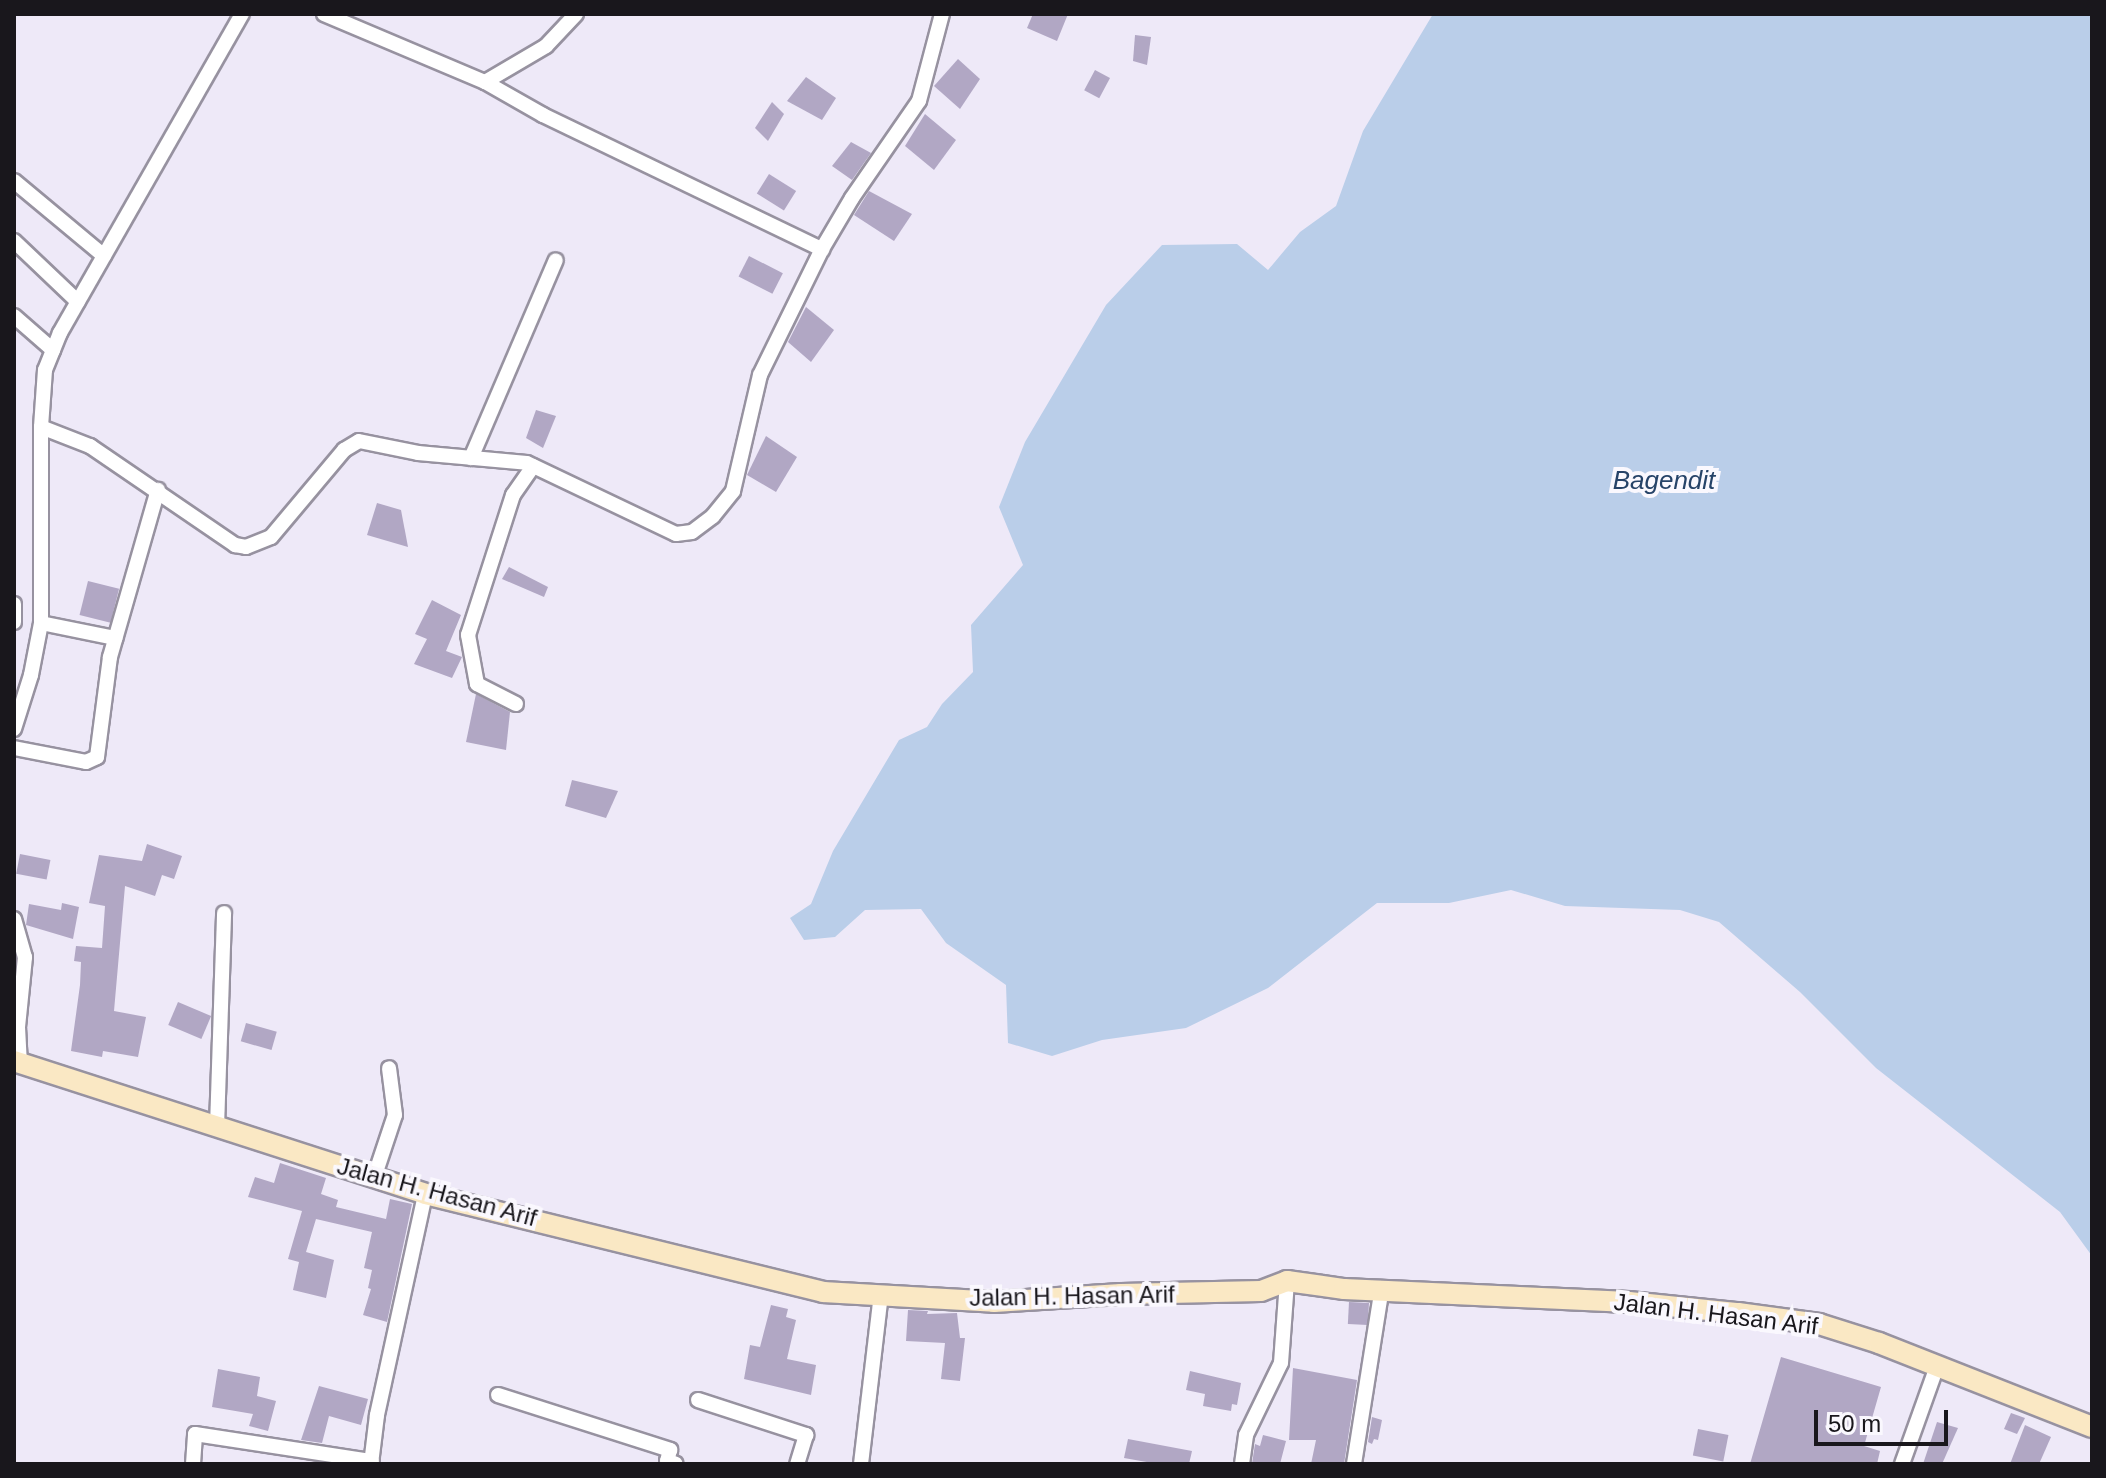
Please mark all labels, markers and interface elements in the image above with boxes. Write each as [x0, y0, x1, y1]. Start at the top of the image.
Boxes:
water label: Bagendit [1613, 465, 1715, 497]
street label: Jalan H. Hasan Arif [333, 1151, 541, 1233]
street label: Jalan H. Hasan Arif [968, 1280, 1176, 1312]
street label: Jalan H. Hasan Arif [1612, 1287, 1820, 1341]
scale bar [1818, 1394, 1952, 1444]
text: 50 m [1828, 1410, 1881, 1437]

